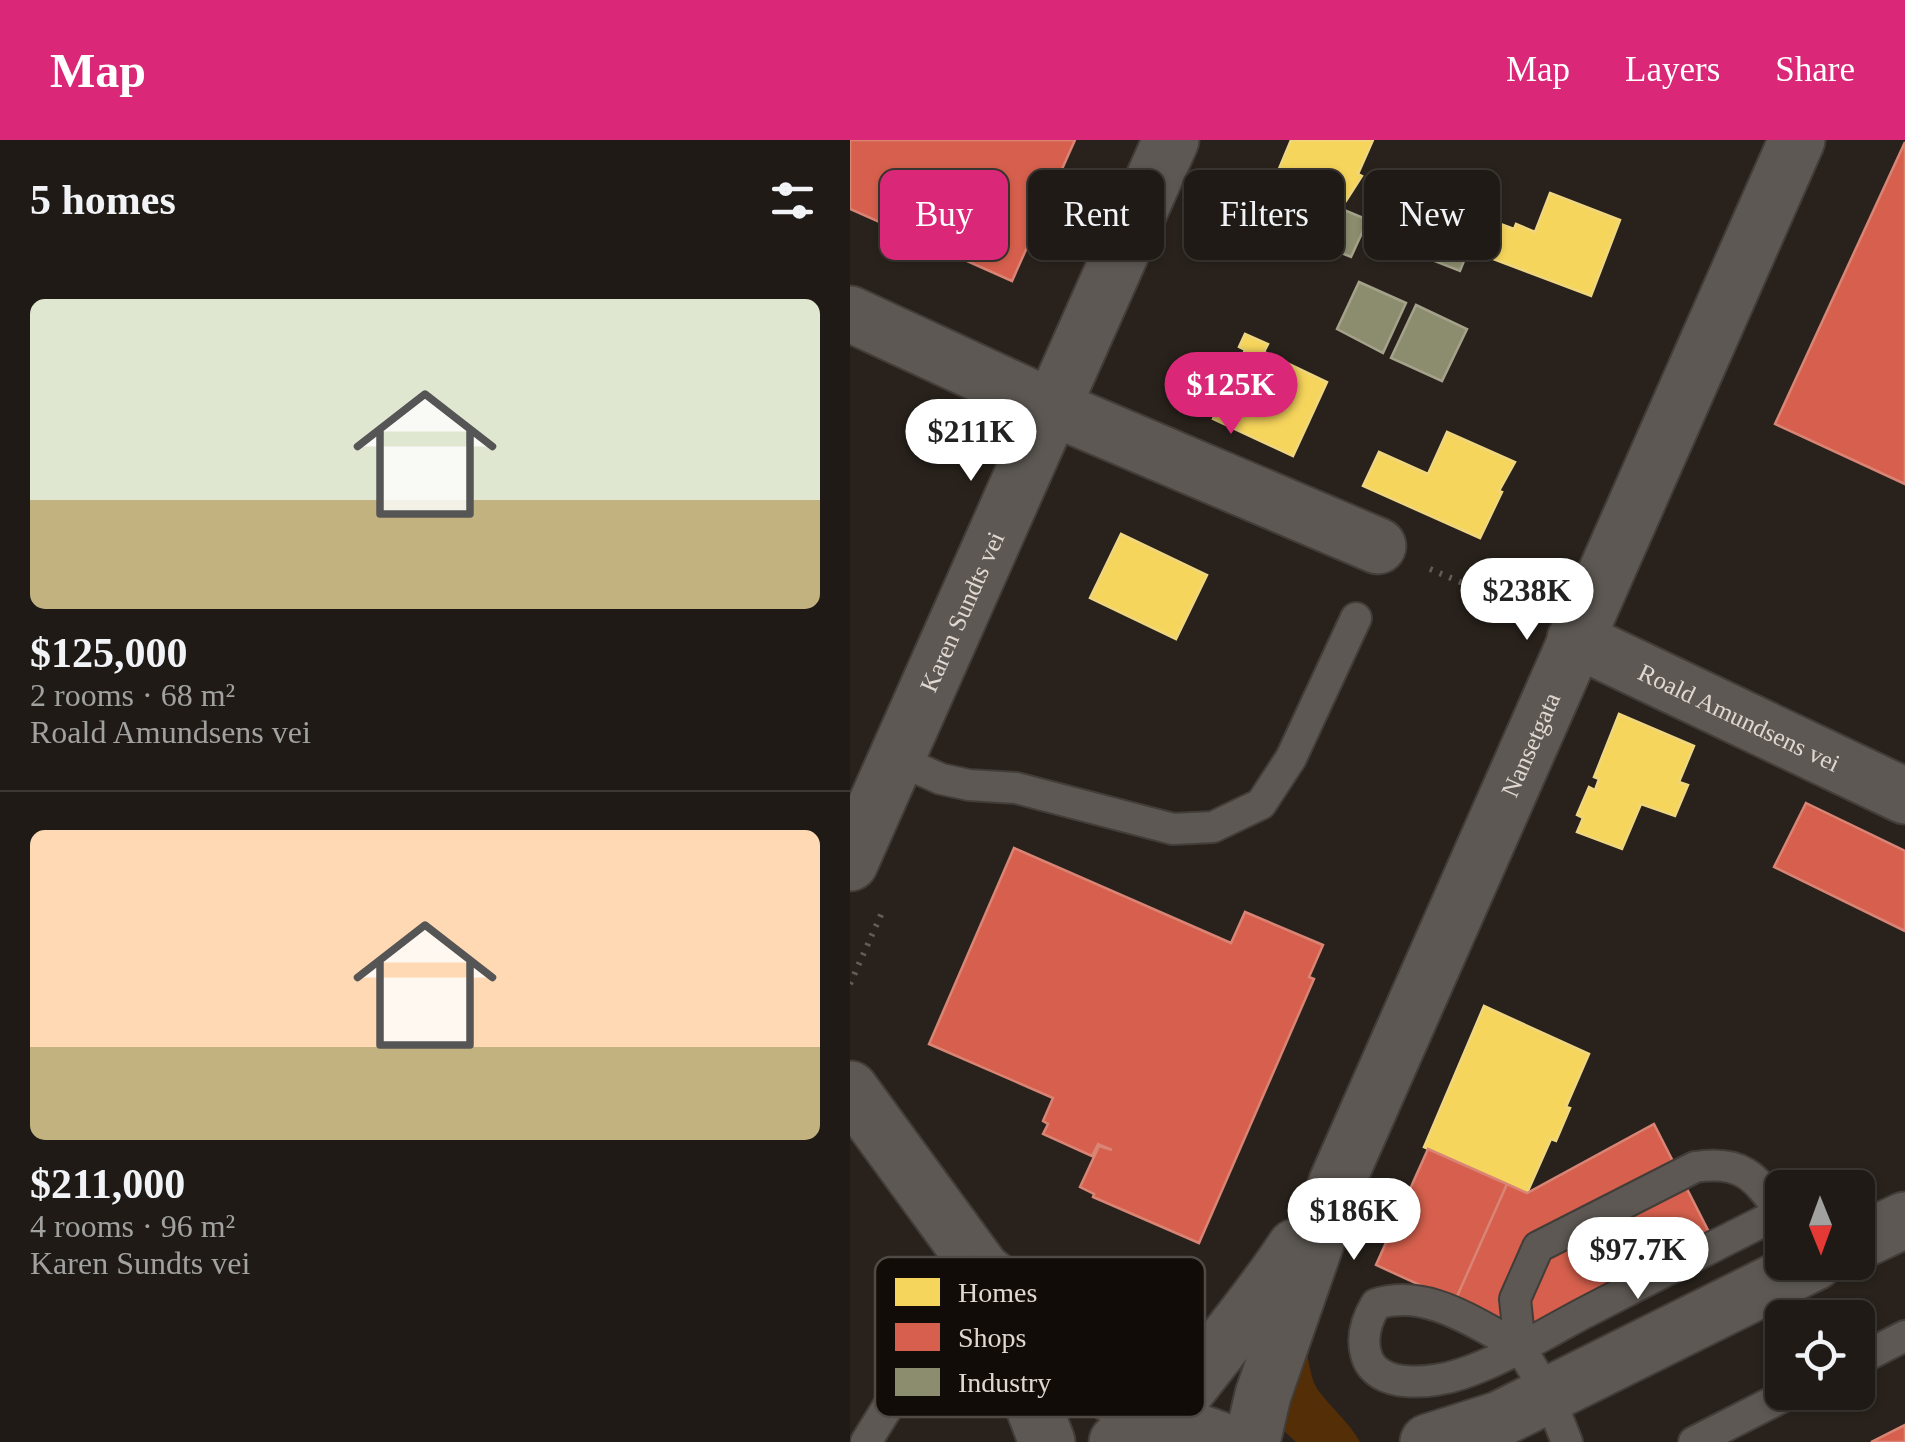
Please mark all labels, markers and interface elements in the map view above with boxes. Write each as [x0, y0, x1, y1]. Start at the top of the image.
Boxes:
text: Map [50, 44, 146, 97]
text: Map [1506, 50, 1570, 89]
text: Layers [1625, 50, 1720, 89]
text: Share [1775, 50, 1855, 89]
chip: Buy [880, 170, 1008, 260]
chip: Rent [1028, 170, 1164, 260]
chip: Filters [1184, 170, 1344, 260]
chip: New [1364, 170, 1500, 260]
icon: filters [765, 173, 820, 228]
text: 5 homes [30, 177, 176, 223]
pin: $125K [1161, 352, 1301, 437]
icon: home [335, 364, 515, 544]
text: $125K [1187, 366, 1275, 402]
pin: $211K [901, 399, 1041, 484]
text: $211K [927, 413, 1015, 449]
street label: Karen Sundts vei [915, 528, 1009, 696]
pin: $238K [1457, 558, 1597, 643]
text: $238K [1483, 572, 1571, 608]
text: $125,000 [30, 630, 188, 676]
street label: Roald Amundsens vei [1634, 658, 1844, 777]
text: 2 rooms · 68 m² [30, 677, 235, 713]
street label: Nansetgata [1496, 688, 1565, 801]
text: Roald Amundsens vei [30, 714, 311, 750]
icon: home [335, 895, 515, 1075]
text: $211,000 [30, 1161, 185, 1207]
north arrow [1765, 1170, 1875, 1280]
map controls [1765, 1170, 1875, 1410]
pin: $186K [1284, 1178, 1424, 1263]
text: $186K [1310, 1192, 1398, 1228]
text: 4 rooms · 96 m² [30, 1208, 235, 1244]
pin: $97.7K [1557, 1217, 1719, 1302]
text: $97.7K [1590, 1231, 1686, 1267]
text: Karen Sundts vei [30, 1245, 250, 1281]
legend [875, 1257, 1205, 1417]
text: Homes [958, 1277, 1037, 1308]
button: locate [1765, 1300, 1875, 1410]
text: Shops [958, 1322, 1026, 1353]
text: Industry [958, 1367, 1051, 1398]

